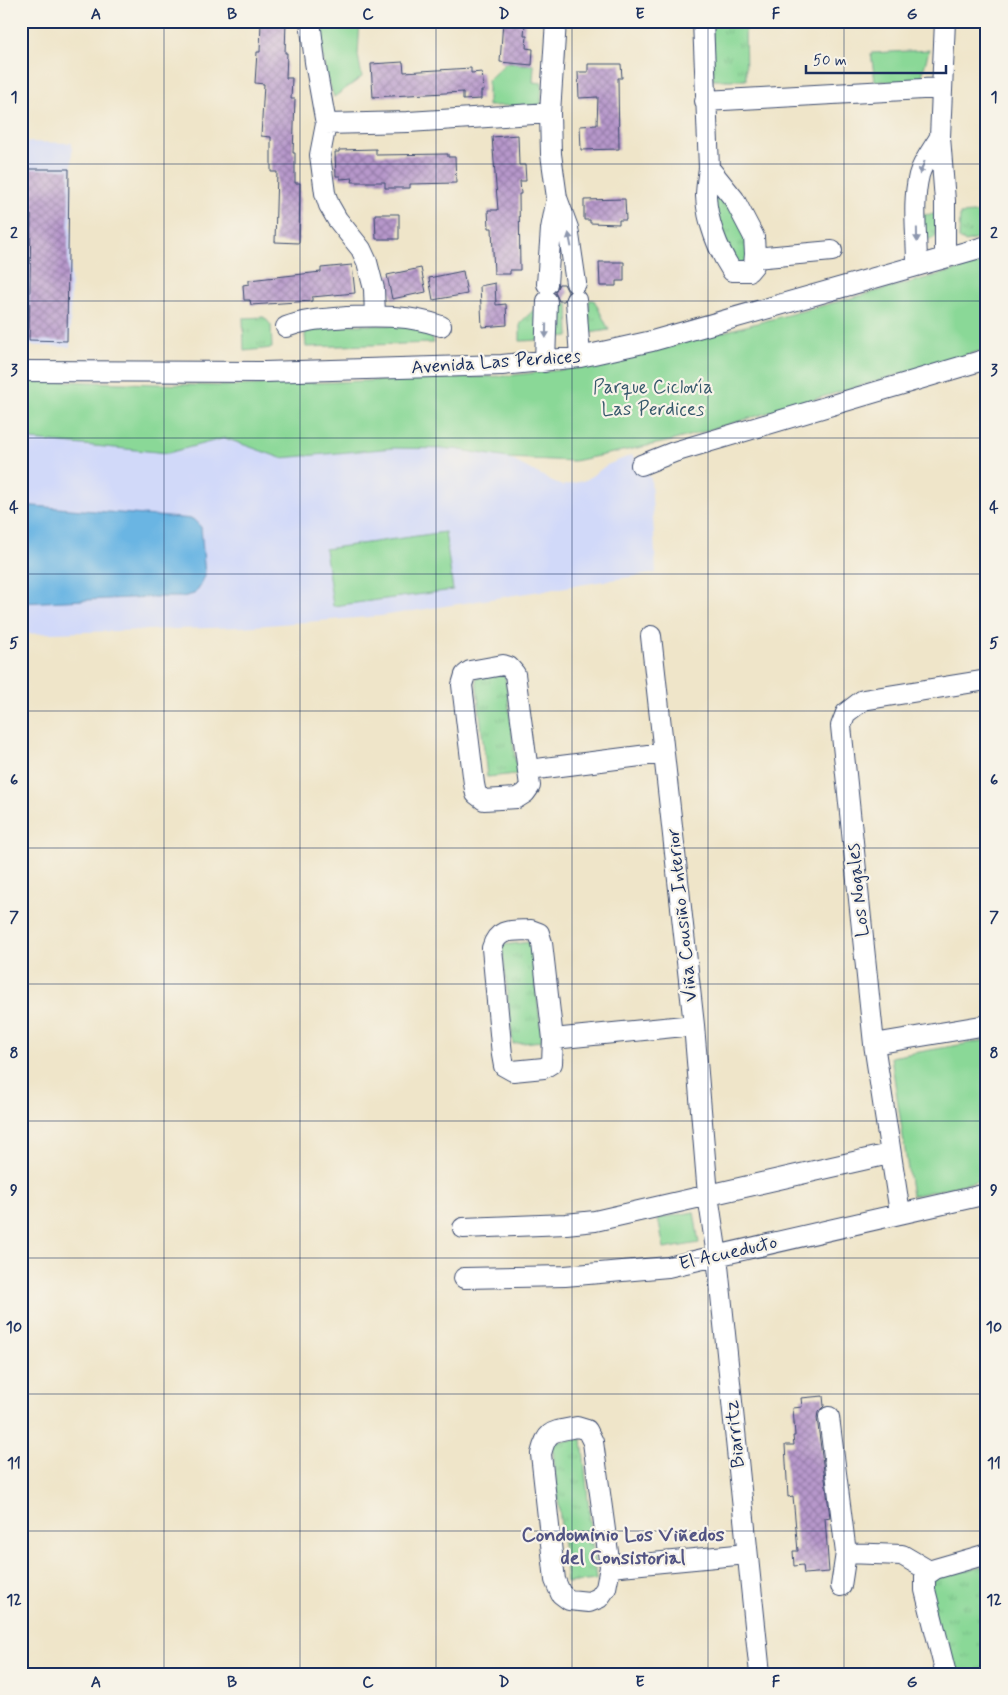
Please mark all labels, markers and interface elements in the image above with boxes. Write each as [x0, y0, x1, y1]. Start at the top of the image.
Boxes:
text: A [91, 4, 101, 25]
text: B [227, 4, 237, 25]
text: C [362, 4, 374, 25]
text: D [498, 4, 510, 25]
text: E [635, 4, 645, 25]
text: F [772, 4, 781, 25]
text: G [907, 4, 918, 25]
scale bar [806, 42, 946, 74]
text: 50 m [813, 51, 847, 71]
text: 1 [10, 87, 18, 108]
text: 1 [990, 87, 998, 108]
one-way arrow [918, 161, 926, 175]
text: 2 [10, 223, 18, 244]
text: 2 [990, 223, 998, 244]
one-way arrow [913, 227, 921, 243]
one-way arrow [566, 232, 574, 248]
one-way arrow [542, 324, 550, 340]
street label: Avenida Las Perdices [410, 344, 582, 380]
text: 3 [10, 360, 18, 381]
text: 3 [990, 360, 998, 381]
park label: Parque Ciclovía Las Perdices [593, 375, 713, 422]
text: 4 [9, 497, 19, 518]
text: 4 [989, 497, 999, 518]
text: 5 [9, 633, 19, 654]
text: 5 [989, 633, 999, 654]
text: 6 [10, 770, 18, 791]
text: 6 [990, 770, 998, 791]
street label: Viña Cousiño Interior [660, 827, 704, 1003]
street label: Los Nogales [841, 842, 876, 938]
text: 7 [9, 907, 19, 928]
text: 7 [989, 907, 999, 928]
text: 8 [9, 1043, 19, 1064]
text: 8 [989, 1043, 999, 1064]
text: 9 [10, 1180, 18, 1201]
text: 9 [990, 1180, 998, 1201]
street label: El Acueducto [676, 1230, 780, 1276]
text: 10 [6, 1317, 22, 1338]
text: 10 [986, 1317, 1002, 1338]
street label: Biarritz [719, 1399, 751, 1469]
text: 11 [7, 1453, 21, 1474]
text: 11 [987, 1453, 1001, 1474]
district label: Condominio Los Viñedos del Consistorial [521, 1522, 725, 1572]
text: 12 [6, 1590, 22, 1611]
text: 12 [986, 1590, 1002, 1611]
text: A [91, 1672, 101, 1693]
text: B [227, 1672, 237, 1693]
text: C [362, 1672, 374, 1693]
text: D [498, 1672, 510, 1693]
text: E [635, 1672, 645, 1693]
text: F [772, 1672, 781, 1693]
text: G [907, 1672, 918, 1693]

